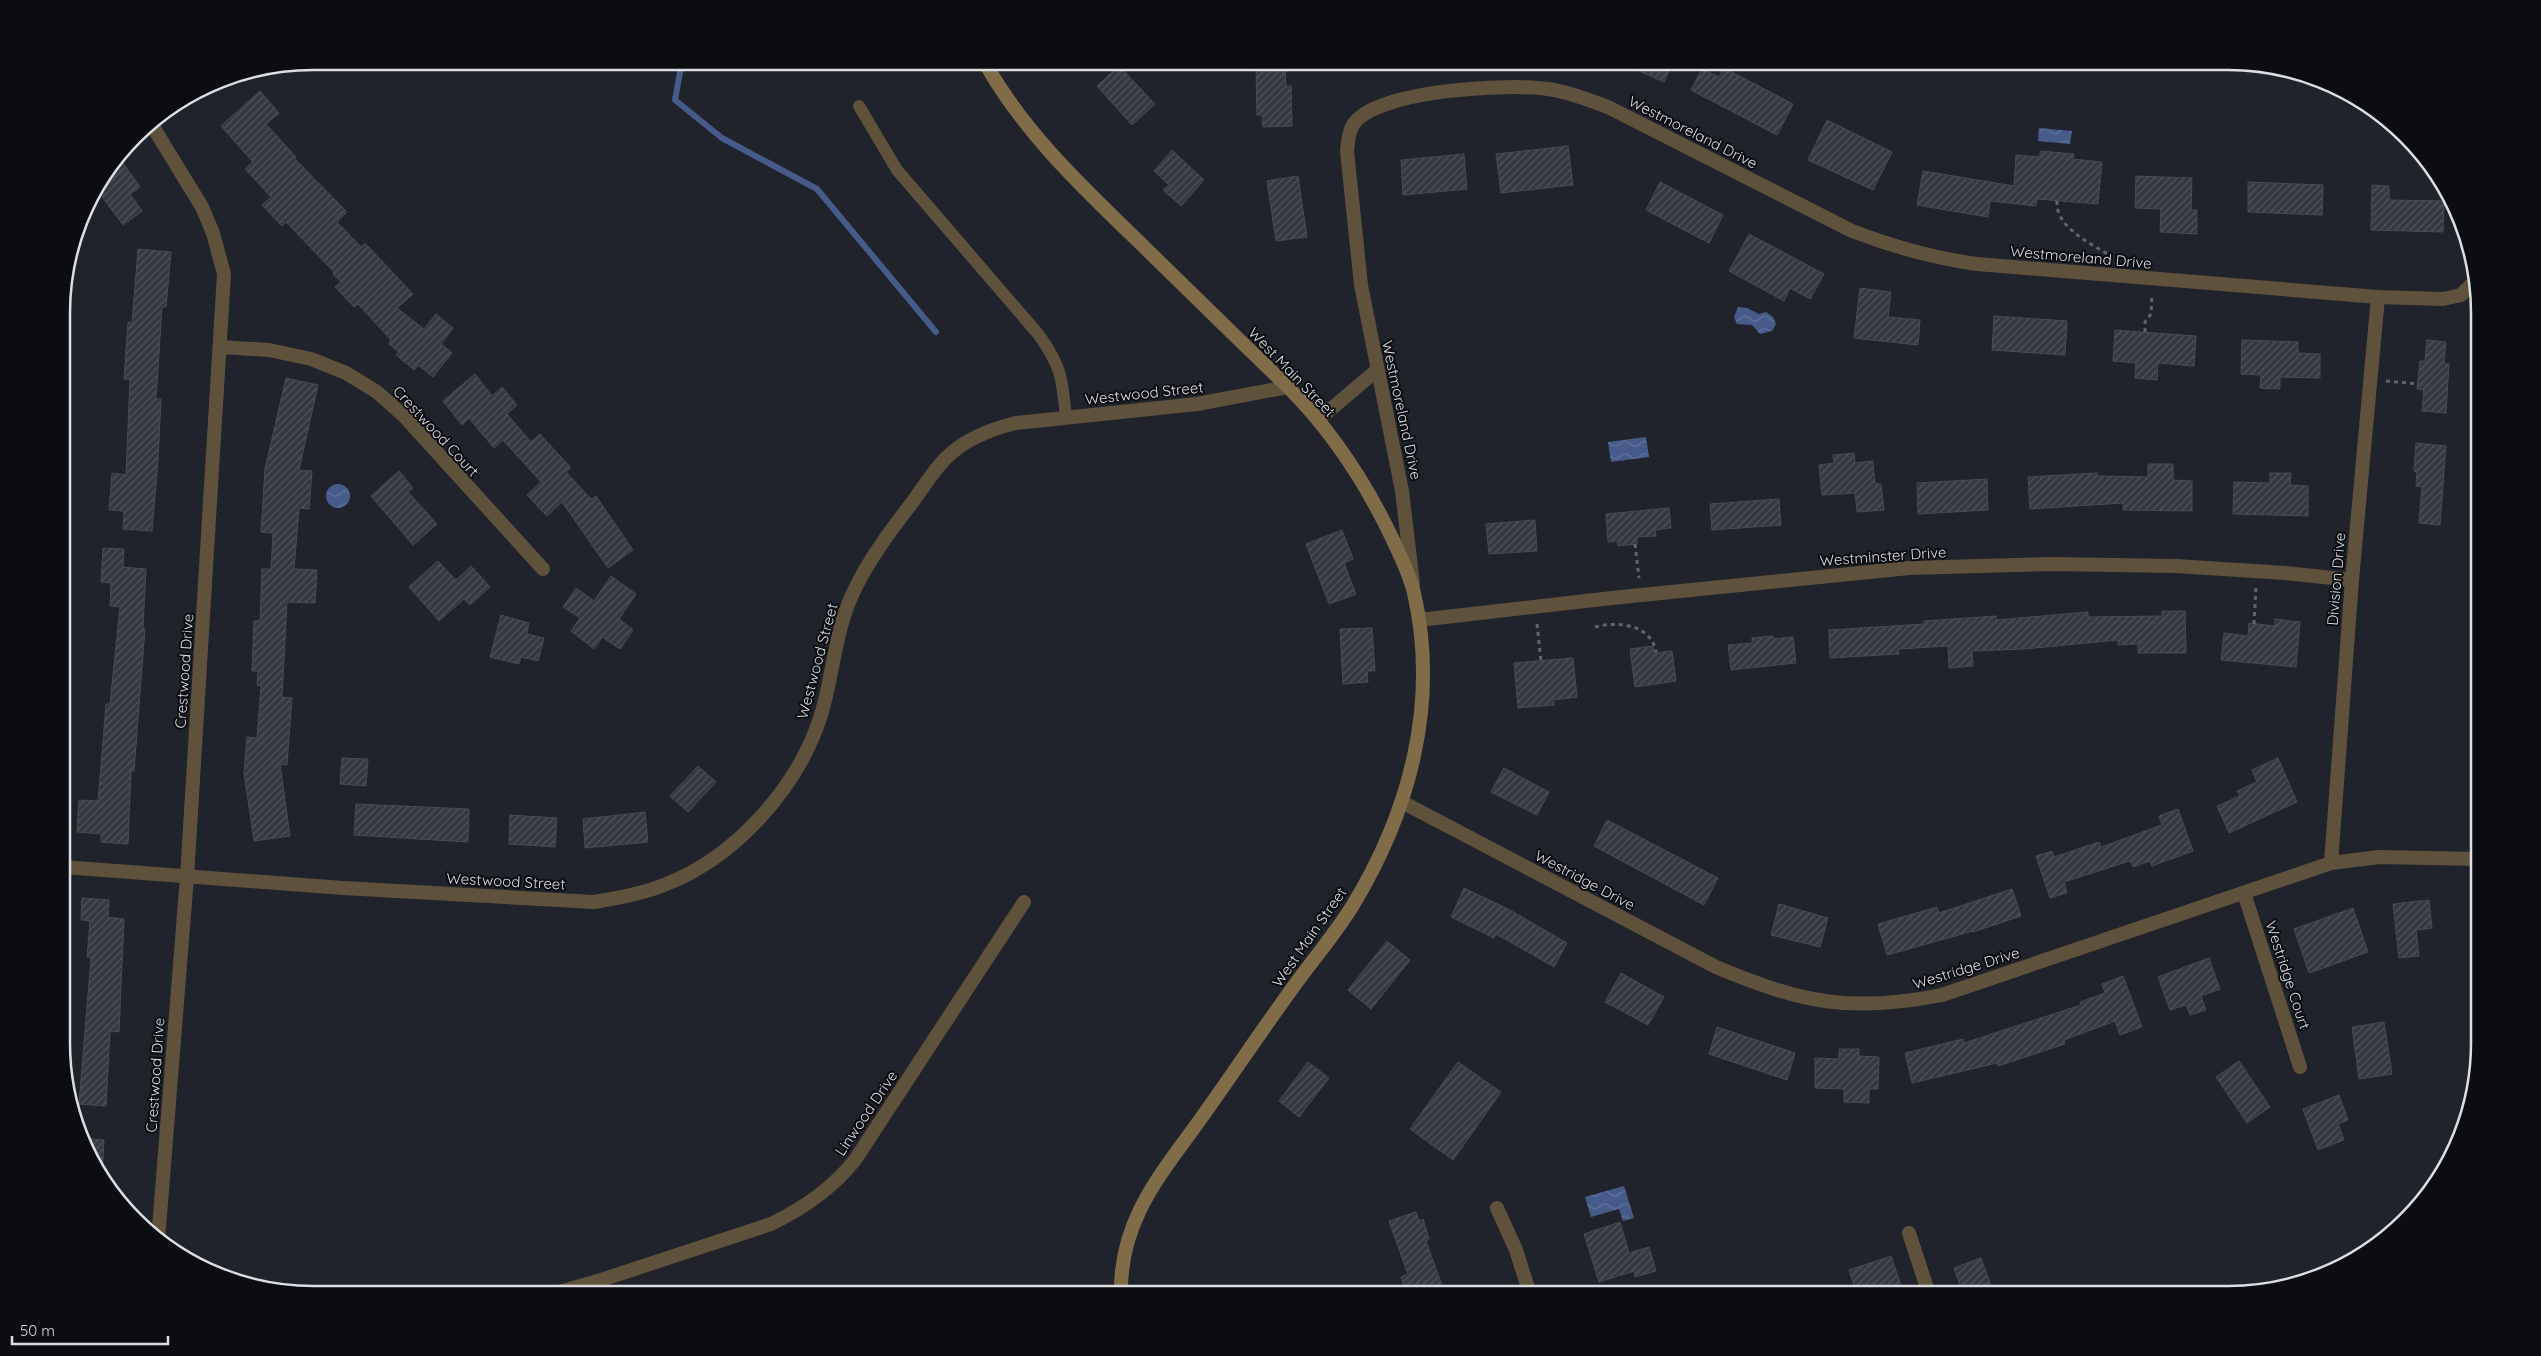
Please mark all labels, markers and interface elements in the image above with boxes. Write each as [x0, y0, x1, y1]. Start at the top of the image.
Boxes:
street label: Westmoreland Drive [1625, 91, 1761, 173]
street label: Westmoreland Drive [2009, 241, 2153, 273]
street label: West Main Street [1244, 323, 1340, 421]
street label: Westmoreland Drive [1378, 339, 1426, 481]
street label: Westwood Street [1084, 377, 1204, 409]
street label: Crestwood Court [389, 382, 483, 480]
street label: Division Drive [2322, 532, 2350, 626]
street label: Westminster Drive [1819, 542, 1947, 570]
street label: Westwood Street [792, 601, 842, 721]
street label: Crestwood Drive [171, 613, 197, 729]
street label: Westridge Drive [1532, 846, 1638, 914]
street label: Westwood Street [446, 868, 566, 894]
street label: West Main Street [1268, 883, 1350, 991]
street label: Westridge Court [2262, 918, 2314, 1032]
street label: Westridge Drive [1910, 943, 2022, 993]
street label: Crestwood Drive [142, 1017, 168, 1133]
street label: Linwood Drive [831, 1067, 901, 1159]
scale bar [12, 1314, 169, 1346]
text: 50 m [20, 1321, 55, 1340]

